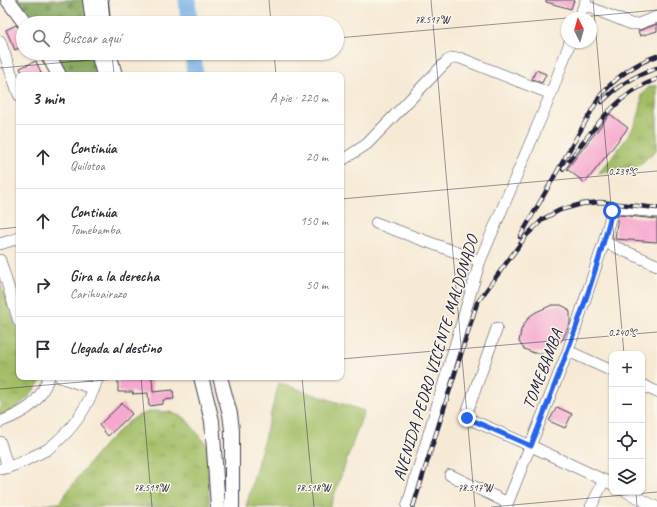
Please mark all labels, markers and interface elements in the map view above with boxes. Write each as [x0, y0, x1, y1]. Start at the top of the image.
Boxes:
north arrow [561, 12, 597, 48]
text: 78.517°W [415, 13, 451, 26]
search box [16, 16, 344, 60]
icon: search [30, 27, 52, 49]
text: Buscar aquí [62, 29, 121, 48]
text: 3 min [32, 88, 65, 109]
text: A pie · 220 m [270, 90, 328, 106]
text: Continúa [70, 139, 117, 158]
icon: ahead [32, 146, 54, 168]
text: 20 m [306, 149, 328, 165]
text: Quilotoa [70, 158, 105, 174]
text: 0.239°S [608, 165, 638, 178]
route start [603, 202, 621, 220]
text: Continúa [70, 203, 117, 222]
icon: ahead [32, 210, 54, 232]
text: 150 m [300, 213, 328, 229]
text: Tomebamba [70, 222, 120, 238]
street label: AVENIDA PEDRO VICENTE MALDONADO [388, 231, 484, 483]
text: Gira a la derecha [70, 267, 159, 286]
icon: right [32, 274, 54, 296]
text: 50 m [306, 277, 328, 293]
text: Carihuairazo [70, 286, 126, 302]
street label: TOMEBAMBA [518, 325, 568, 412]
text: 0.240°S [608, 326, 638, 339]
icon: arrive [32, 338, 54, 360]
text: Llegada al destino [70, 339, 161, 358]
map controls [609, 351, 645, 495]
button: + [609, 351, 645, 387]
button: − [609, 387, 645, 423]
route end [458, 409, 476, 427]
button: locate [609, 423, 645, 459]
button: layers [609, 459, 645, 495]
text: 78.519°W [134, 481, 170, 494]
text: 78.518°W [296, 481, 332, 494]
text: 78.517°W [458, 481, 494, 494]

